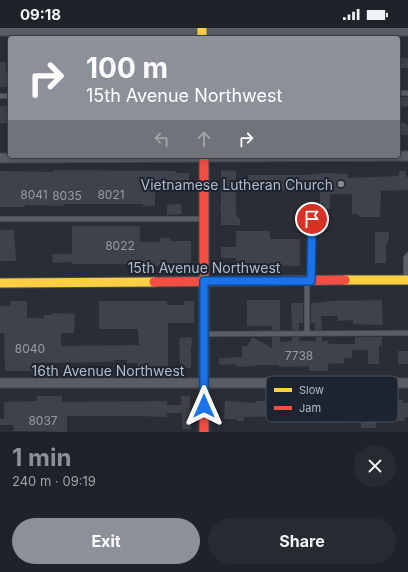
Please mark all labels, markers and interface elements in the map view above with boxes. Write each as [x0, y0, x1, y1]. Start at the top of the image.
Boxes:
text: 09:18 [20, 5, 61, 24]
text: 100 m [86, 51, 168, 85]
icon: right [20, 52, 72, 104]
text: 15th Avenue Northwest [86, 85, 282, 106]
icon: left [151, 128, 173, 150]
icon: ahead [193, 128, 215, 150]
icon: right [235, 128, 257, 150]
place label: Vietnamese Lutheran Church [141, 176, 333, 193]
marker: Vietnamese Lutheran Church [336, 179, 346, 189]
house number: 8041 [20, 187, 48, 202]
house number: 8021 [97, 187, 125, 202]
house number: 8035 [52, 188, 82, 203]
pin [295, 202, 329, 236]
icon: arrive [301, 208, 323, 230]
house number: 8022 [105, 238, 135, 253]
street label: 15th Avenue Northwest [128, 259, 281, 276]
house number: 8040 [15, 341, 45, 356]
house number: 7738 [285, 348, 313, 363]
street label: 16th Avenue Northwest [32, 362, 185, 379]
legend [266, 376, 398, 422]
text: Slow [299, 383, 324, 397]
position arrow [183, 385, 225, 427]
text: Jam [299, 401, 321, 415]
house number: 8037 [28, 413, 58, 428]
text: 1 min [12, 443, 71, 472]
button: close [354, 445, 396, 487]
text: 240 m · 09:19 [12, 473, 96, 489]
button: Exit [12, 518, 200, 564]
button: Share [208, 518, 396, 564]

